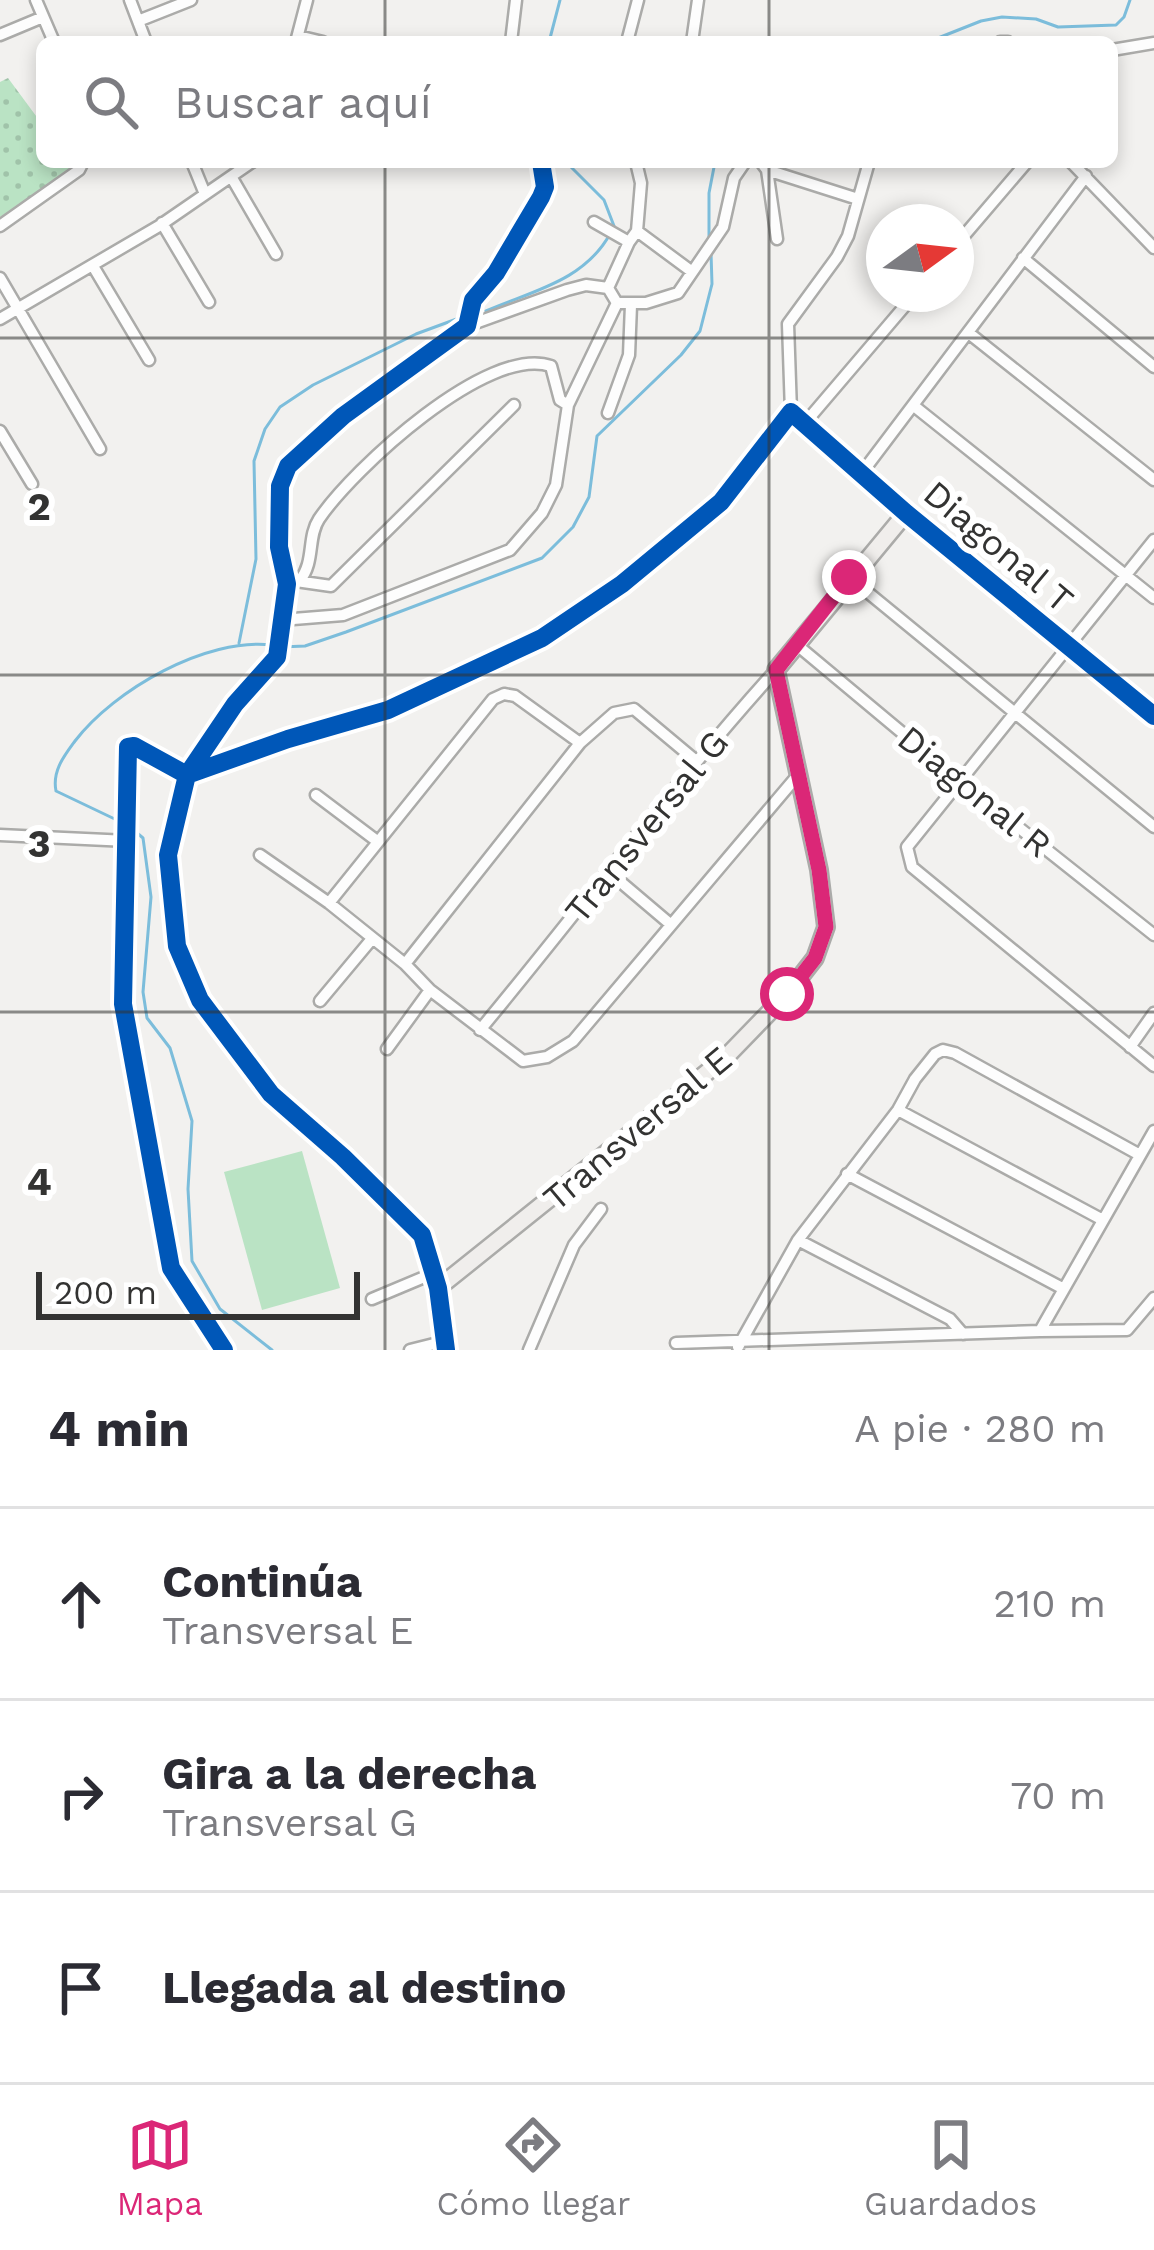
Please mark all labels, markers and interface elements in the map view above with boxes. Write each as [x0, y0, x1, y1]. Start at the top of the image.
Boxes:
search box [36, 36, 1118, 168]
icon: search [78, 69, 144, 135]
text: Buscar aquí [174, 76, 432, 129]
north arrow [866, 204, 974, 312]
street label: Diagonal T [915, 472, 1082, 621]
text: 2 [27, 484, 51, 529]
route end [822, 550, 876, 604]
street label: Diagonal R [889, 717, 1060, 866]
street label: Transversal G [556, 722, 737, 931]
text: 3 [27, 821, 51, 866]
route start [760, 967, 814, 1021]
street label: Transversal E [535, 1038, 740, 1220]
text: 4 [26, 1159, 52, 1204]
scale bar [36, 1266, 360, 1319]
text: 200 m [54, 1273, 157, 1312]
text: 4 min [48, 1399, 190, 1458]
text: A pie · 280 m [854, 1406, 1106, 1451]
text: Continúa [162, 1555, 362, 1608]
icon: ahead [48, 1571, 114, 1637]
text: 210 m [993, 1581, 1106, 1626]
text: Transversal E [162, 1608, 414, 1653]
text: Gira a la derecha [162, 1747, 536, 1800]
icon: right [48, 1763, 114, 1829]
text: 70 m [1010, 1773, 1106, 1818]
text: Transversal G [162, 1800, 417, 1845]
icon: arrive [48, 1955, 114, 2021]
text: Llegada al destino [162, 1961, 567, 2014]
tab: Mapa [117, 2112, 203, 2223]
tab: Cómo llegar [437, 2112, 630, 2223]
tab: Guardados [864, 2112, 1037, 2223]

